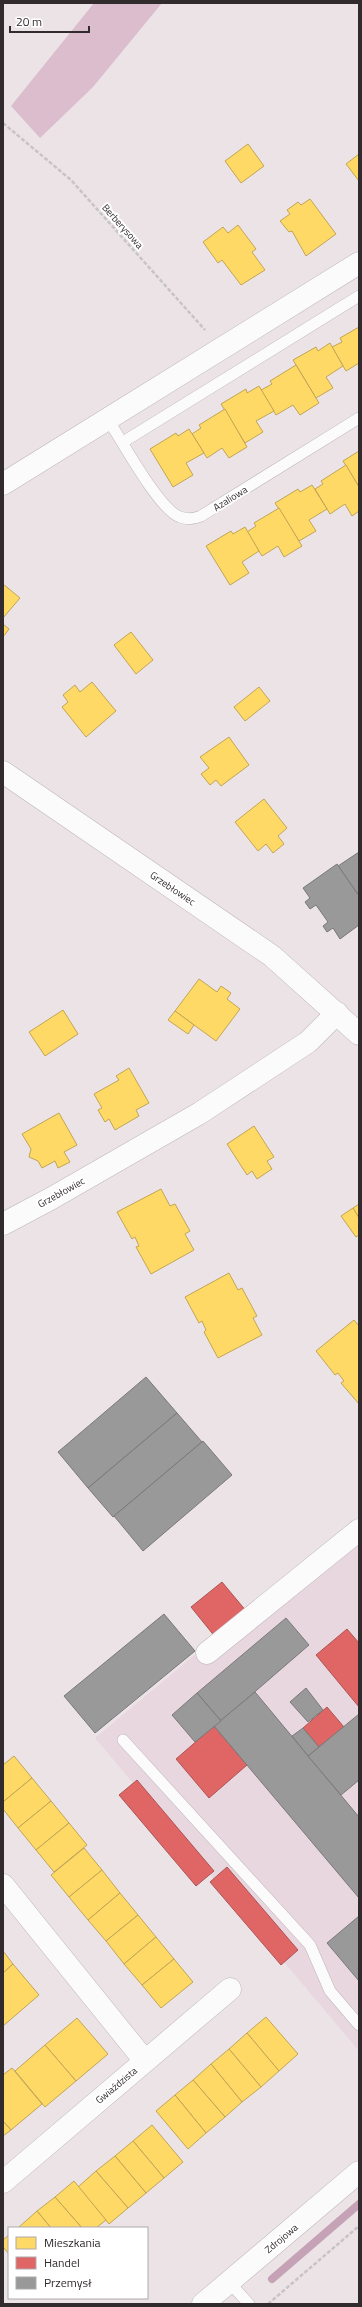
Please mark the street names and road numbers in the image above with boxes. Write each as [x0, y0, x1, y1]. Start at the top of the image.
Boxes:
street label: Berberysowa [98, 201, 147, 252]
street label: Azaliowa [210, 482, 250, 515]
street label: Grzebłowiec [147, 868, 198, 909]
street label: Grzebłowiec [35, 1173, 88, 1212]
street label: Gwiaździsta [92, 2063, 141, 2107]
street label: Zdrojowa [261, 2220, 301, 2257]

